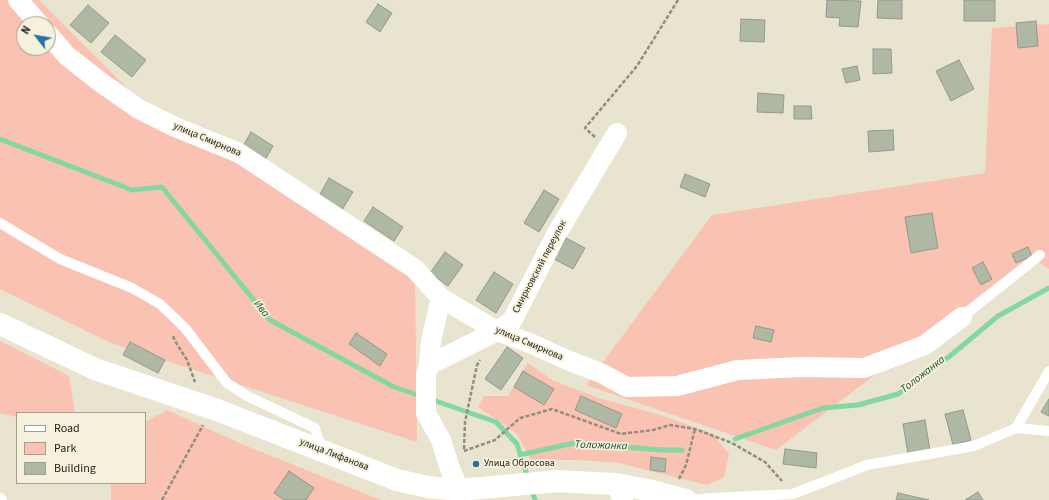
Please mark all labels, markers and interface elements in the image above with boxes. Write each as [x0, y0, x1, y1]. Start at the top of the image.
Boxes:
north arrow [16, 16, 56, 56]
text: N [18, 23, 34, 37]
street label: улица Смирнова [171, 120, 243, 160]
street label: Смирновский переулок [510, 218, 570, 316]
water label: Ива [250, 298, 272, 320]
street label: улица Смирнова [493, 324, 565, 364]
water label: Толожанка [898, 354, 948, 396]
legend [16, 412, 146, 484]
text: Road [54, 420, 80, 437]
street label: улица Лифанова [298, 436, 370, 474]
water label: Толожанка [574, 438, 628, 454]
text: Park [54, 440, 76, 457]
place label: Улица Обросова [484, 458, 555, 470]
marker: Улица Обросова [471, 459, 481, 469]
text: Building [54, 460, 96, 477]

